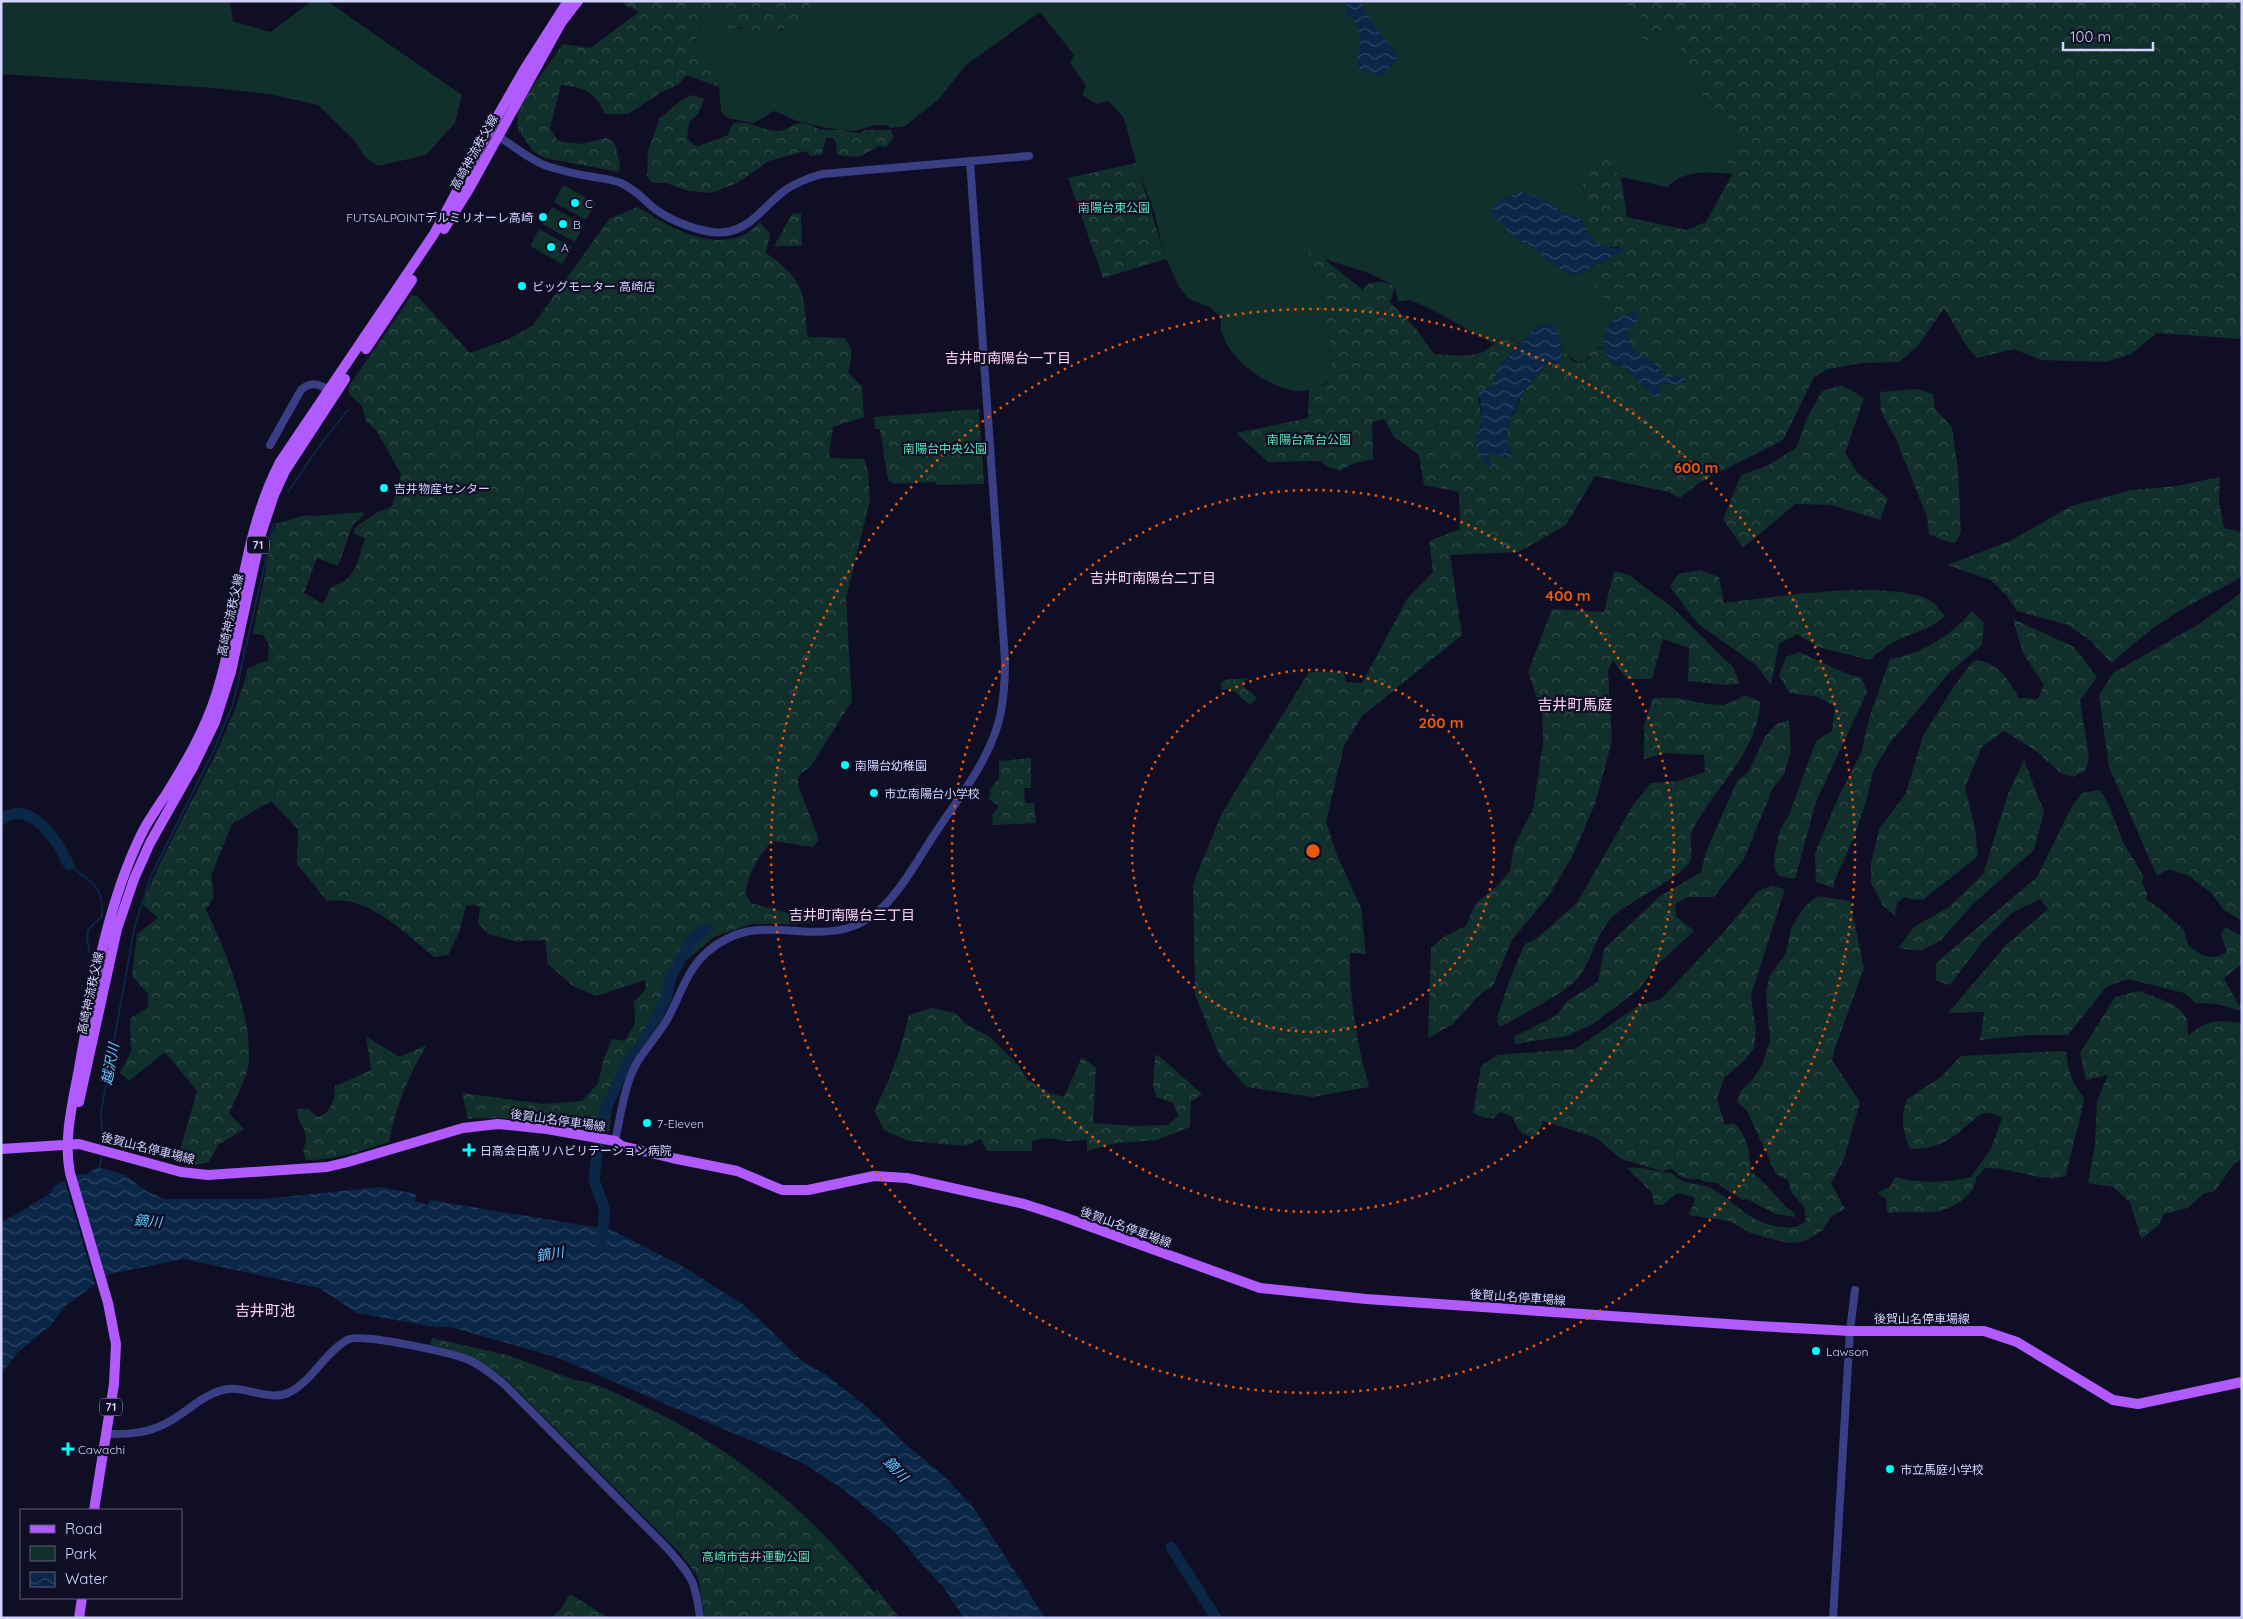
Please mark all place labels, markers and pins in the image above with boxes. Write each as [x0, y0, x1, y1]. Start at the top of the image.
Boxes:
place label: C [585, 196, 593, 211]
marker: C [569, 197, 581, 209]
place label: FUTSALPOINTデルミリオーレ高崎 [346, 210, 533, 225]
marker: FUTSALPOINTデルミリオーレ高崎 [537, 211, 549, 223]
place label: B [573, 217, 581, 232]
marker: B [557, 218, 569, 230]
place label: A [561, 240, 569, 255]
marker: A [545, 241, 557, 253]
place label: ビッグモーター 高崎店 [532, 279, 655, 294]
marker: ビッグモーター 高崎店 [516, 280, 528, 292]
place label: 吉井物産センター [394, 481, 490, 496]
marker: 吉井物産センター [378, 482, 390, 494]
place label: 南陽台幼稚園 [855, 758, 927, 773]
marker: 南陽台幼稚園 [839, 759, 851, 771]
place label: 市立南陽台小学校 [884, 786, 980, 801]
marker: 市立南陽台小学校 [868, 787, 880, 799]
centre of rings [1304, 842, 1322, 860]
place label: 7-Eleven [657, 1116, 704, 1131]
marker: 7-Eleven [641, 1117, 653, 1129]
marker: 日高会日高リハビリテーション病院 [462, 1143, 476, 1157]
place label: 日高会日高リハビリテーション病院 [480, 1143, 672, 1158]
place label: Lawson [1826, 1344, 1868, 1359]
marker: Lawson [1810, 1345, 1822, 1357]
place label: Cawachi [78, 1442, 125, 1457]
marker: Cawachi [62, 1443, 74, 1455]
place label: 市立馬庭小学校 [1900, 1462, 1984, 1477]
marker: 市立馬庭小学校 [1884, 1463, 1896, 1475]

